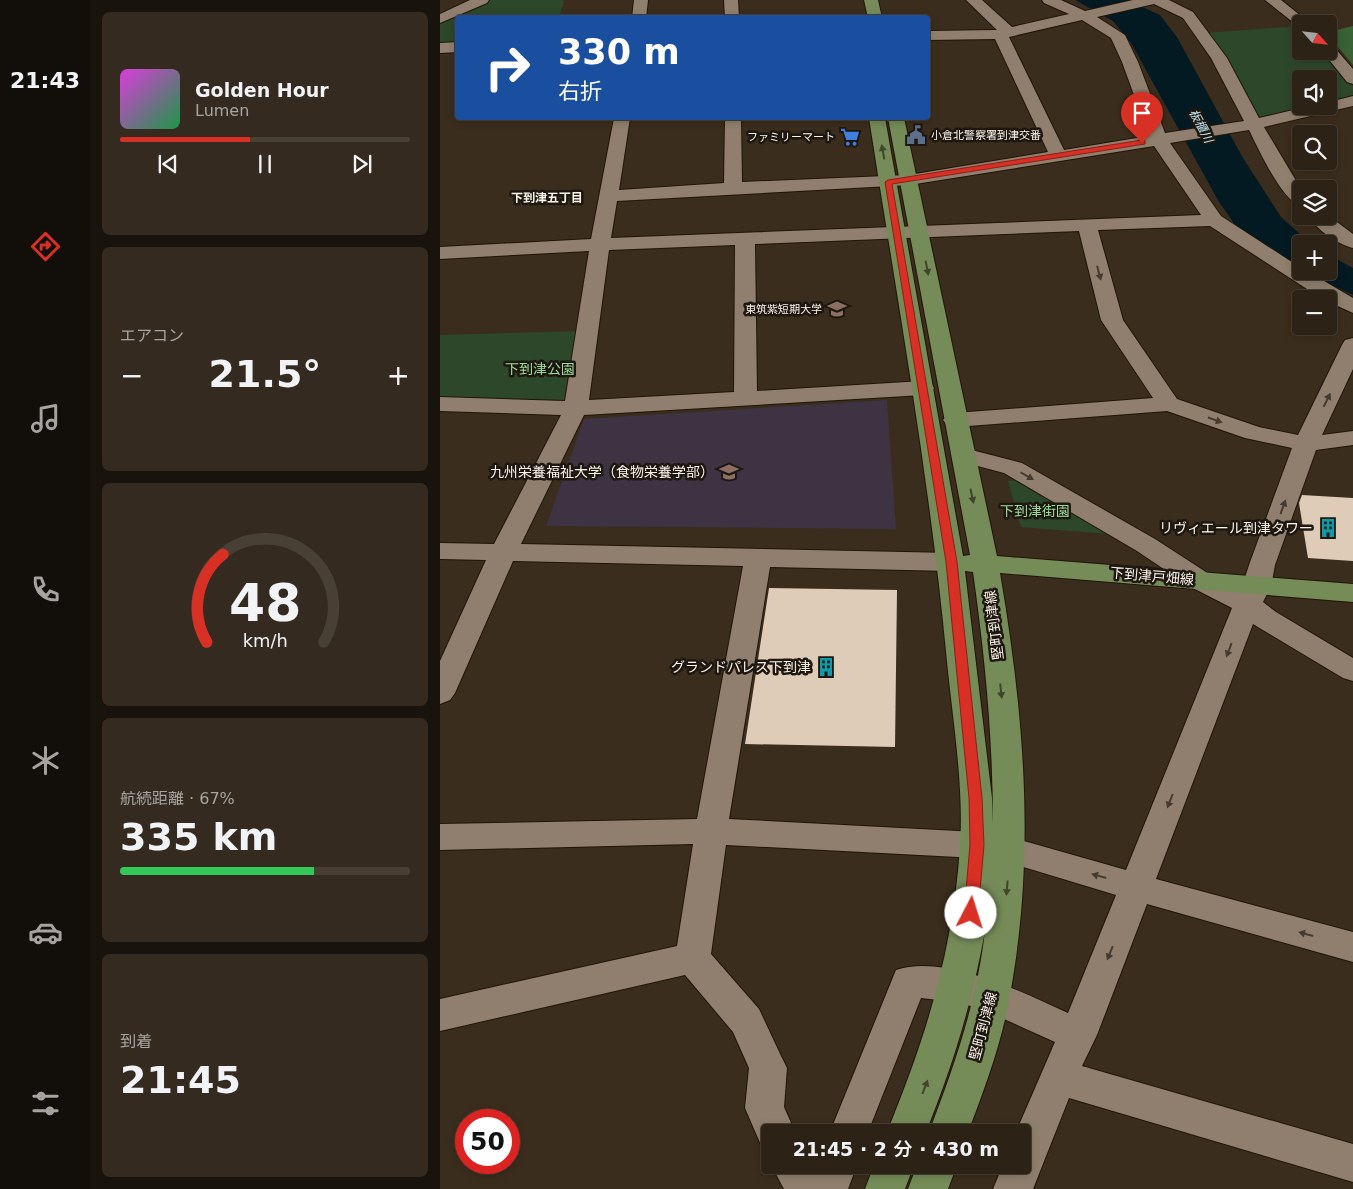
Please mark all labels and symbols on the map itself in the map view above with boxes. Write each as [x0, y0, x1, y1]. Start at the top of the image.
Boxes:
north arrow [1292, 15, 1338, 60]
pin [1121, 92, 1163, 143]
water label: 板櫃川 [1186, 107, 1217, 147]
public building icon: 小倉北警察署到津交番 [905, 124, 927, 146]
supermarket icon: ファミリーマート [839, 126, 861, 148]
place label: 小倉北警察署到津交番 [931, 129, 1041, 142]
place label: ファミリーマート [747, 131, 835, 144]
one-way arrow [879, 143, 887, 159]
district label: 下到津五丁目 [511, 191, 583, 205]
one-way arrow [923, 261, 931, 277]
one-way arrow [1095, 265, 1103, 280]
school or university icon: 東筑紫短期大学 [826, 298, 848, 320]
place label: 東筑紫短期大学 [745, 303, 822, 316]
park label: 下到津公園 [505, 361, 575, 377]
one-way arrow [1323, 393, 1331, 407]
one-way arrow [1208, 417, 1223, 424]
school or university icon: 九州栄養福祉大学（食物栄養学部） [718, 461, 740, 483]
place label: 九州栄養福祉大学（食物栄養学部） [490, 464, 714, 480]
one-way arrow [1020, 471, 1033, 480]
one-way arrow [969, 488, 977, 504]
one-way arrow [1280, 499, 1287, 514]
park label: 下到津街園 [1000, 503, 1070, 519]
building icon: リヴィエール到津タワー [1317, 517, 1339, 539]
place label: リヴィエール到津タワー [1159, 520, 1313, 536]
street label: 下到津戸畑線 [1109, 564, 1195, 588]
street label: 堅町到津線 [982, 589, 1006, 661]
one-way arrow [1225, 643, 1233, 658]
building icon: グランドパレス下到津 [815, 656, 837, 678]
place label: グランドパレス下到津 [671, 659, 811, 675]
one-way arrow [997, 684, 1005, 700]
one-way arrow [1166, 794, 1173, 809]
one-way arrow [1091, 872, 1106, 880]
one-way arrow [1003, 881, 1011, 897]
position arrow [944, 886, 996, 938]
one-way arrow [1298, 929, 1313, 937]
one-way arrow [1106, 945, 1113, 960]
street label: 堅町到津線 [966, 990, 1000, 1062]
one-way arrow [921, 1079, 929, 1094]
speed limit sign: 50 [455, 1109, 520, 1174]

